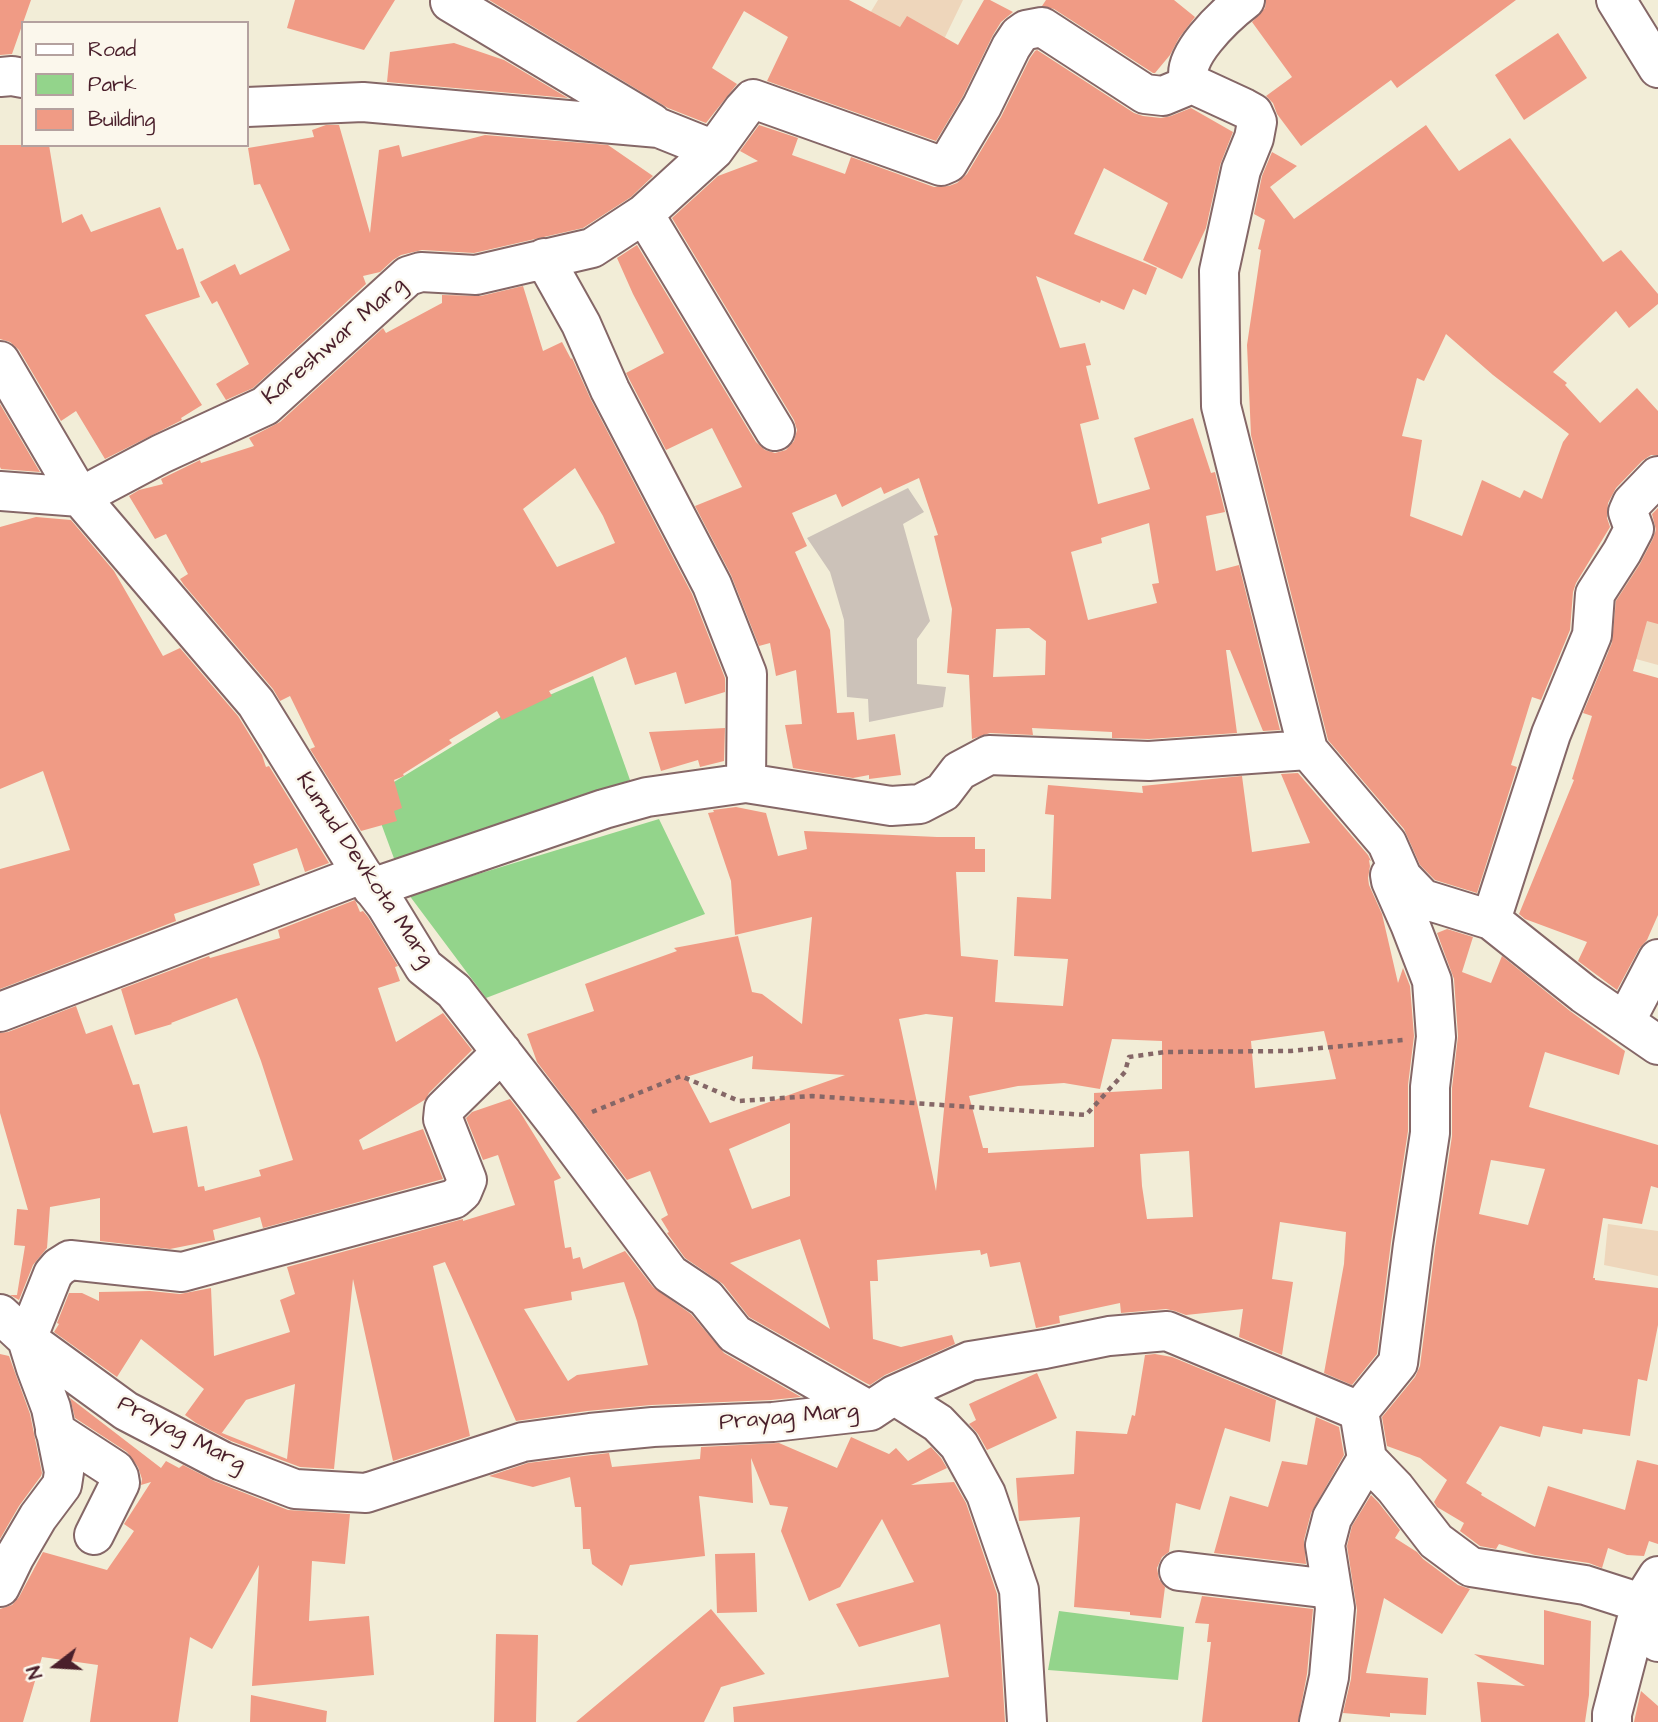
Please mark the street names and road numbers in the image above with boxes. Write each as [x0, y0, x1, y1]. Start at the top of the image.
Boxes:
street label: Kareshwar Marg [258, 272, 412, 412]
street label: Kumud Devkota Marg [289, 768, 439, 972]
street label: Prayag Marg [112, 1391, 250, 1479]
street label: Prayag Marg [718, 1398, 860, 1438]

